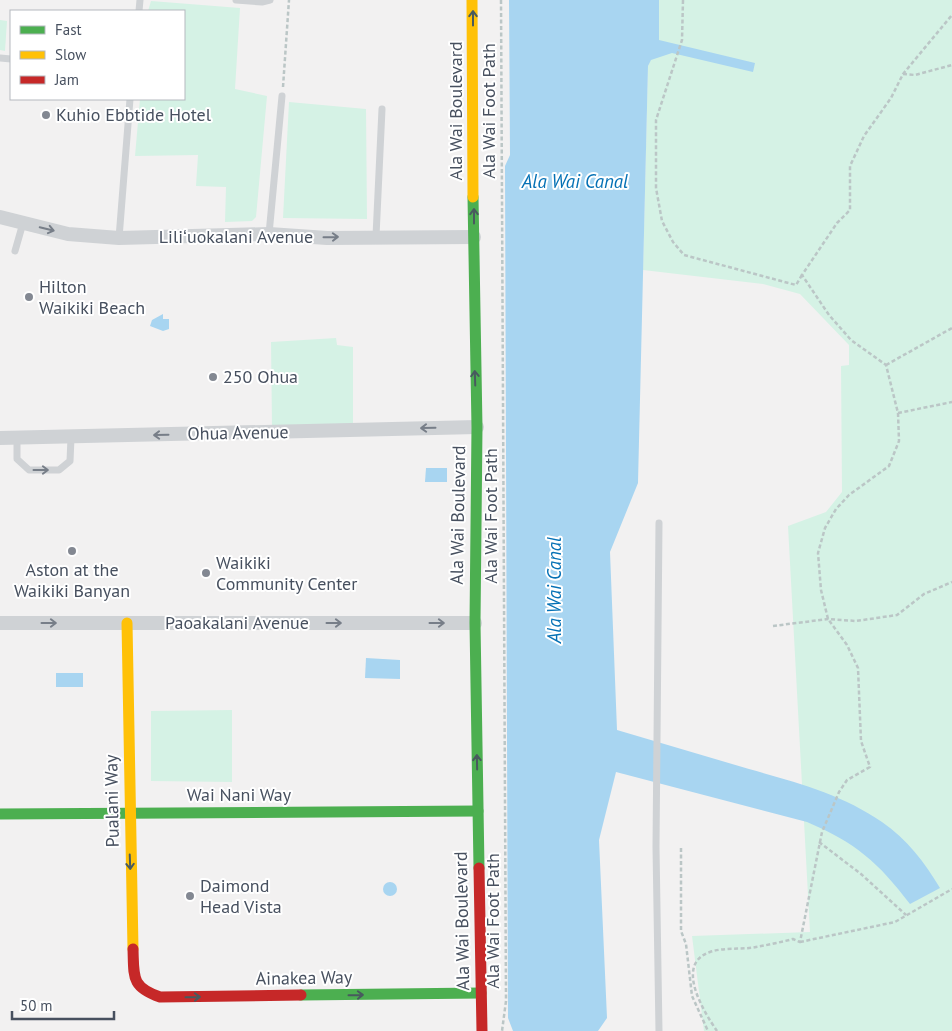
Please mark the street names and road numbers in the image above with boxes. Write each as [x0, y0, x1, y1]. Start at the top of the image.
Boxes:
street label: Ala Wai Boulevard [444, 41, 467, 181]
street label: Ala Wai Foot Path [477, 43, 500, 179]
street label: Liliʻuokalani Avenue [159, 225, 313, 248]
street label: Ohua Avenue [187, 420, 289, 445]
street label: Ala Wai Boulevard [445, 445, 470, 585]
street label: Ala Wai Foot Path [479, 448, 502, 584]
street label: Paoakalani Avenue [165, 611, 309, 634]
street label: Pualani Way [99, 754, 124, 848]
street label: Wai Nani Way [187, 783, 292, 806]
street label: Ala Wai Boulevard [449, 851, 474, 991]
street label: Ala Wai Foot Path [481, 853, 504, 989]
street label: Ainakea Way [256, 965, 353, 990]

